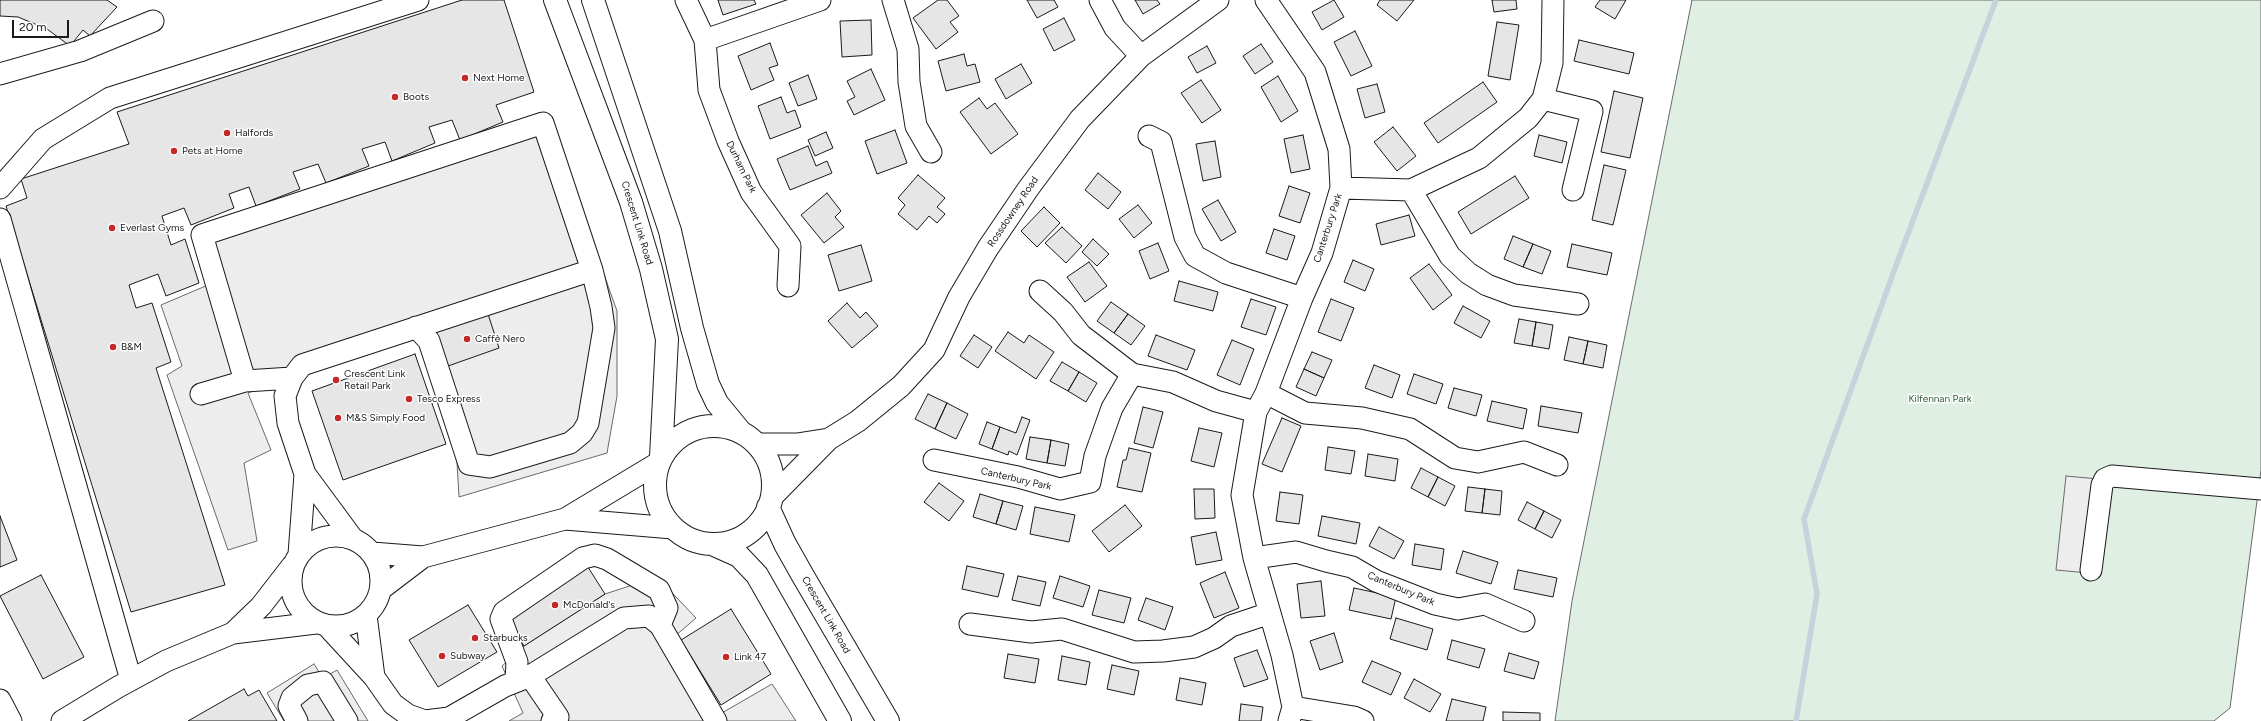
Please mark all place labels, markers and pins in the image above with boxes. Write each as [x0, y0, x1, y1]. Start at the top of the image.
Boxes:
place label: Next Home [473, 72, 524, 84]
marker: Next Home [460, 73, 470, 83]
place label: Boots [403, 91, 429, 103]
marker: Boots [390, 92, 400, 102]
place label: Halfords [235, 127, 273, 139]
marker: Halfords [222, 128, 232, 138]
place label: Pets at Home [182, 145, 243, 157]
marker: Pets at Home [169, 146, 179, 156]
place label: Everlast Gyms [120, 222, 184, 234]
marker: Everlast Gyms [107, 223, 117, 233]
place label: Caffè Nero [475, 333, 525, 345]
marker: Caffè Nero [462, 334, 472, 344]
place label: B&M [121, 341, 142, 353]
marker: B&M [108, 342, 118, 352]
place label: Crescent Link Retail Park [344, 368, 405, 392]
marker: Crescent Link Retail Park [331, 375, 341, 385]
place label: Tesco Express [417, 393, 480, 405]
marker: Tesco Express [404, 394, 414, 404]
place label: M&S Simply Food [346, 412, 425, 424]
marker: M&S Simply Food [333, 413, 343, 423]
place label: McDonald's [563, 599, 615, 611]
marker: McDonald's [550, 600, 560, 610]
place label: Starbucks [483, 632, 528, 644]
marker: Starbucks [470, 633, 480, 643]
place label: Subway [450, 650, 485, 662]
marker: Subway [437, 651, 447, 661]
place label: Link 47 [734, 651, 766, 663]
marker: Link 47 [721, 652, 731, 662]

